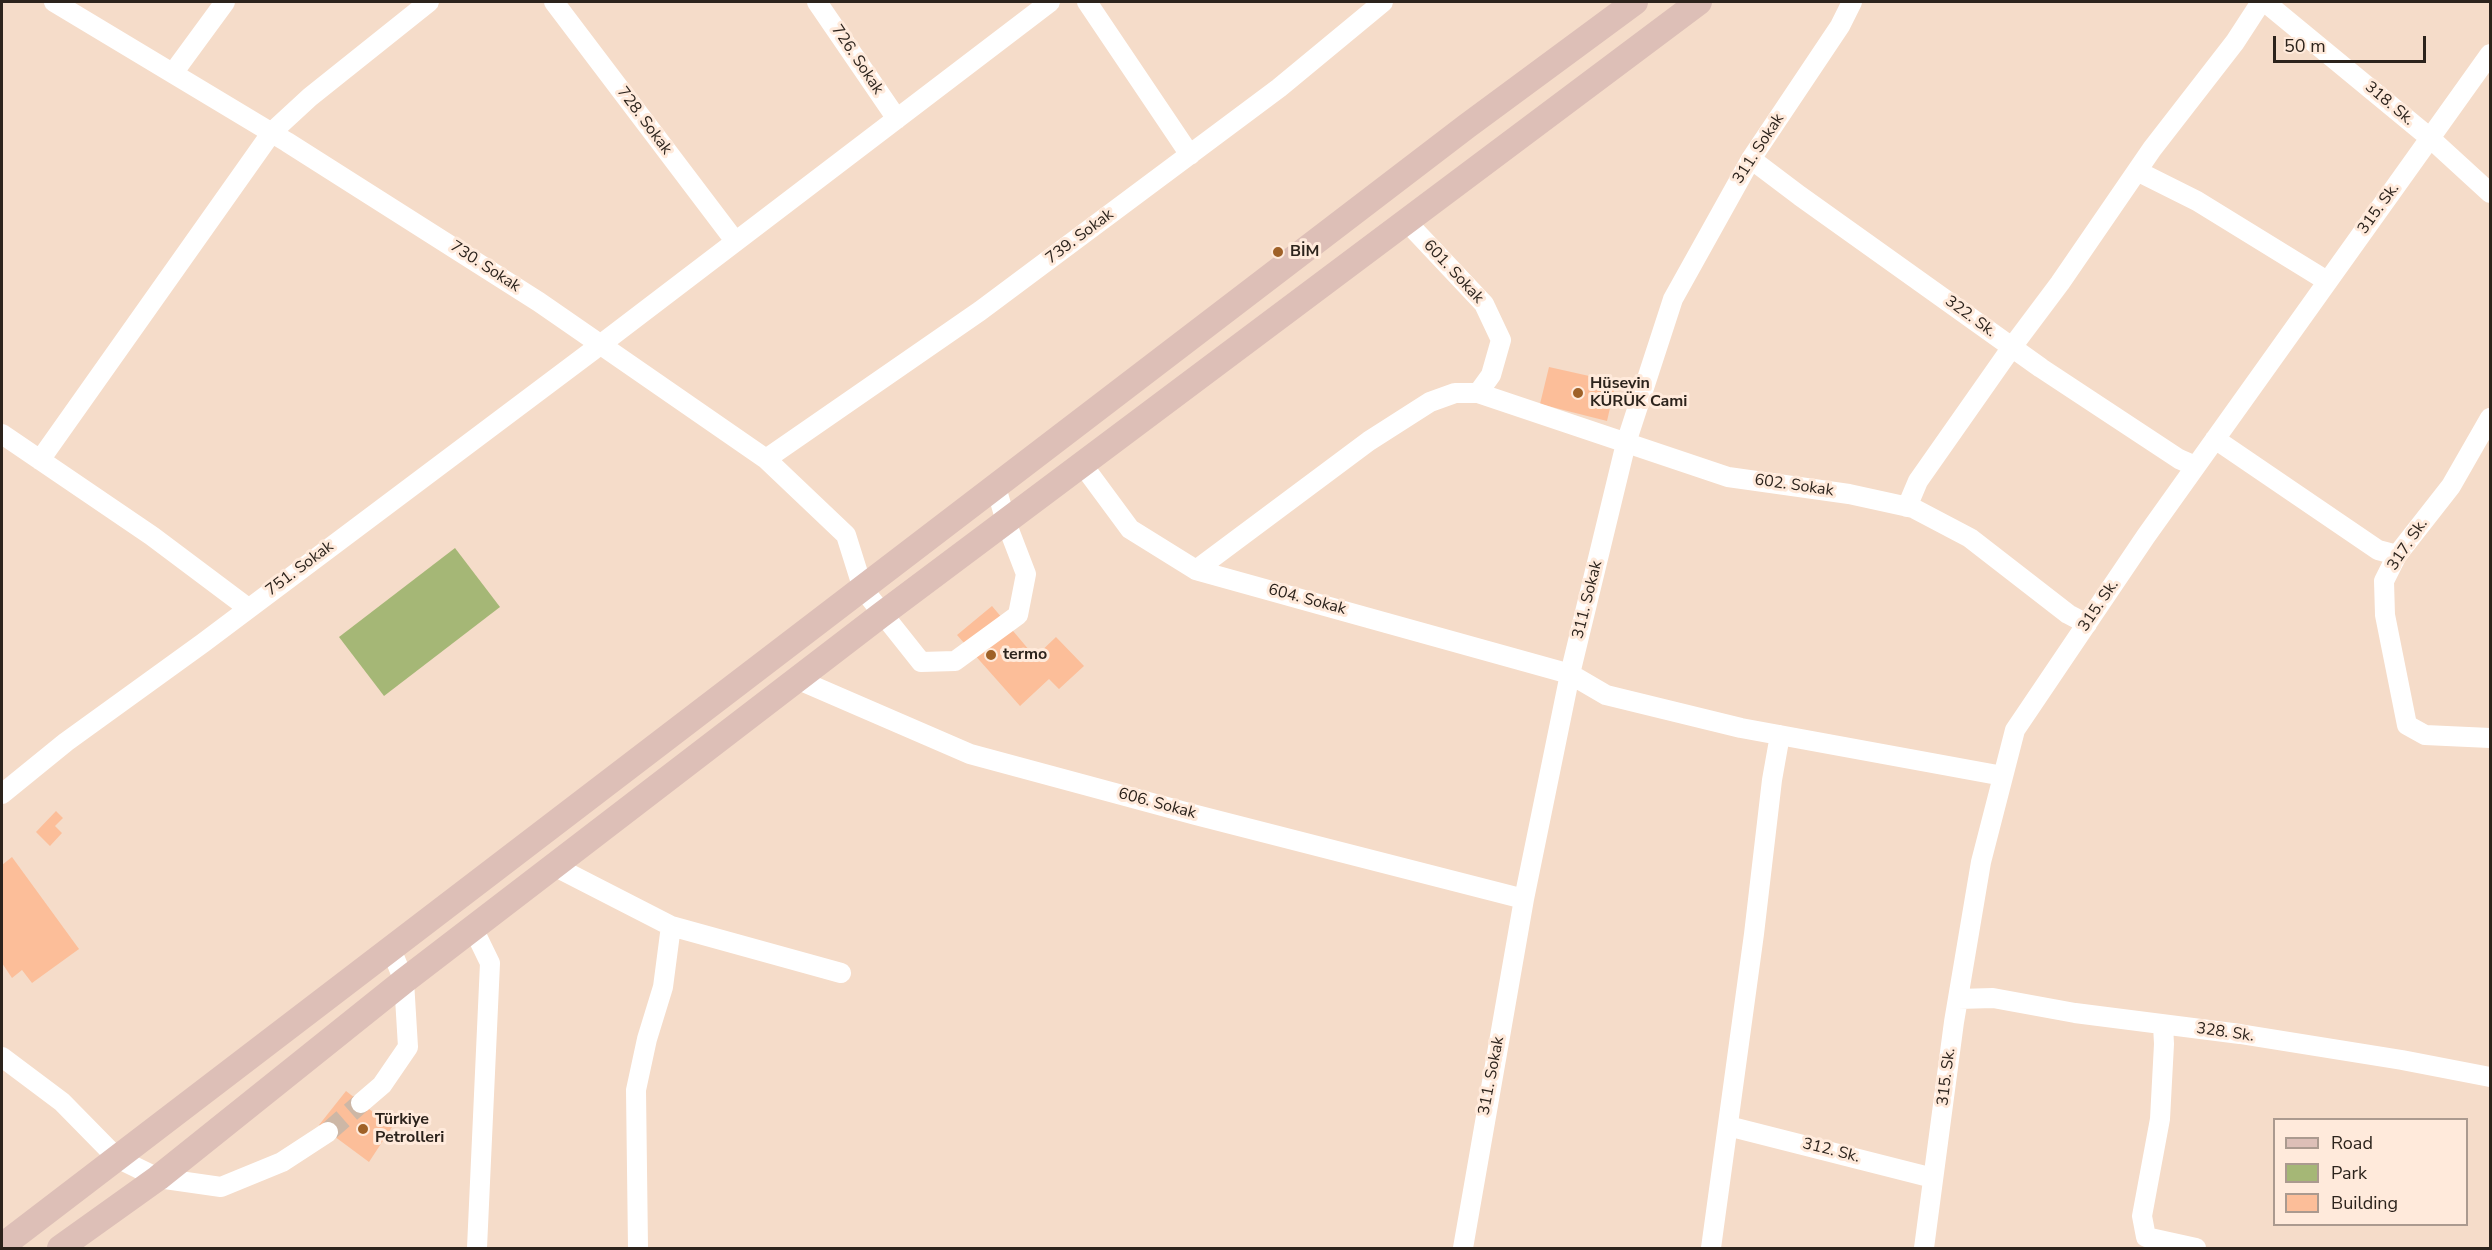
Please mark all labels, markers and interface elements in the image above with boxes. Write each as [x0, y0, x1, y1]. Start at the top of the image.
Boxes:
street label: 726. Sokak [827, 22, 887, 98]
scale bar [2276, 24, 2429, 62]
text: 50 m [2284, 34, 2326, 58]
street label: 318. Sk. [2361, 78, 2417, 130]
street label: 728. Sokak [612, 83, 676, 159]
street label: 311. Sokak [1729, 110, 1789, 188]
street label: 315. Sk. [2354, 180, 2404, 238]
street label: 739. Sokak [1042, 205, 1118, 269]
street label: 601. Sokak [1419, 236, 1487, 308]
street label: 730. Sokak [446, 237, 524, 297]
place label: BİM [1290, 242, 1319, 262]
marker: BİM [1271, 245, 1285, 259]
street label: 322. Sk. [1941, 292, 1999, 342]
place label: Hüseyin KÜRÜK Cami [1590, 374, 1687, 412]
marker: Hüseyin KÜRÜK Cami [1571, 386, 1585, 400]
street label: 602. Sokak [1753, 471, 1835, 501]
street label: 317. Sk. [2384, 515, 2432, 575]
street label: 751. Sokak [262, 537, 338, 601]
street label: 311. Sokak [1569, 559, 1607, 641]
street label: 315. Sk. [2075, 576, 2123, 636]
street label: 604. Sokak [1266, 580, 1348, 620]
place label: termo [1003, 645, 1047, 665]
marker: termo [984, 648, 998, 662]
street label: 606. Sokak [1116, 784, 1198, 824]
street label: 328. Sk. [2195, 1019, 2255, 1047]
street label: 311. Sokak [1475, 1035, 1509, 1117]
street label: 315. Sk. [1934, 1047, 1960, 1107]
place label: Türkiye Petrolleri [375, 1110, 444, 1148]
legend [2273, 1118, 2468, 1226]
marker: Türkiye Petrolleri [356, 1122, 370, 1136]
text: Road [2331, 1131, 2373, 1155]
street label: 312. Sk. [1800, 1135, 1862, 1167]
text: Park [2331, 1161, 2367, 1185]
text: Building [2331, 1191, 2398, 1215]

